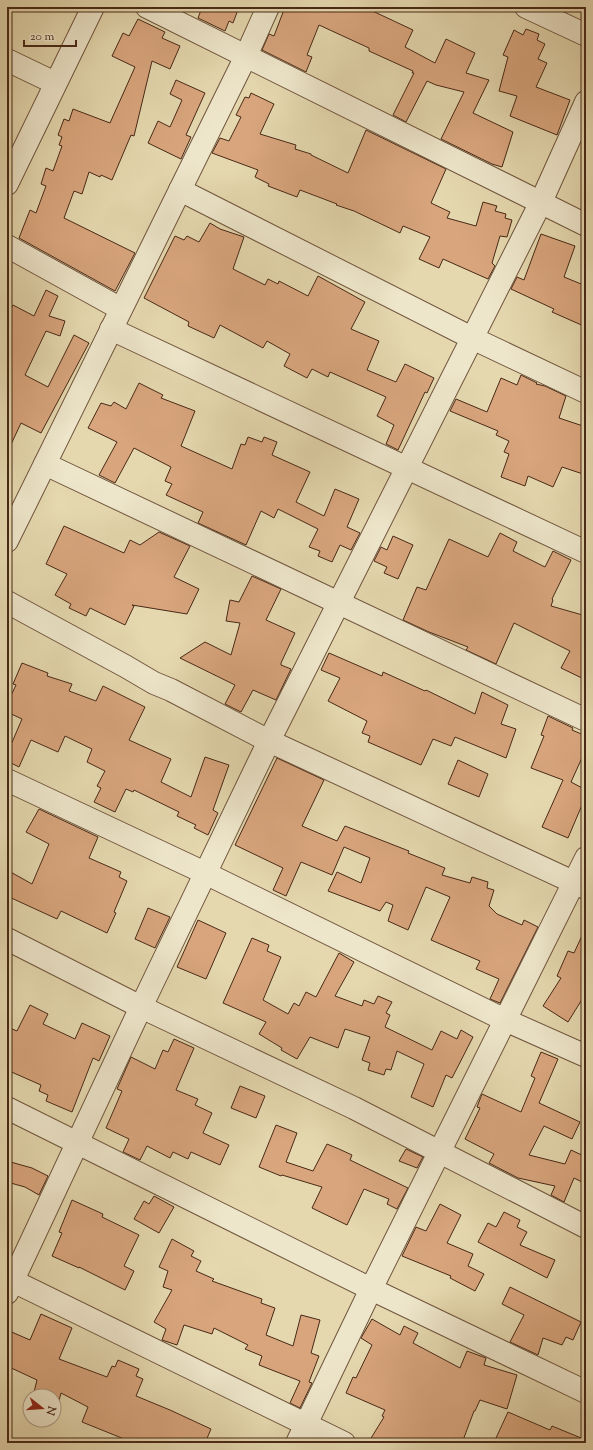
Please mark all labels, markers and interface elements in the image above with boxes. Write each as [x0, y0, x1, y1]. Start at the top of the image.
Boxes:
scale bar [24, 22, 76, 48]
text: 20 m [30, 28, 55, 46]
north arrow [22, 1388, 62, 1428]
text: N [42, 1403, 60, 1417]

